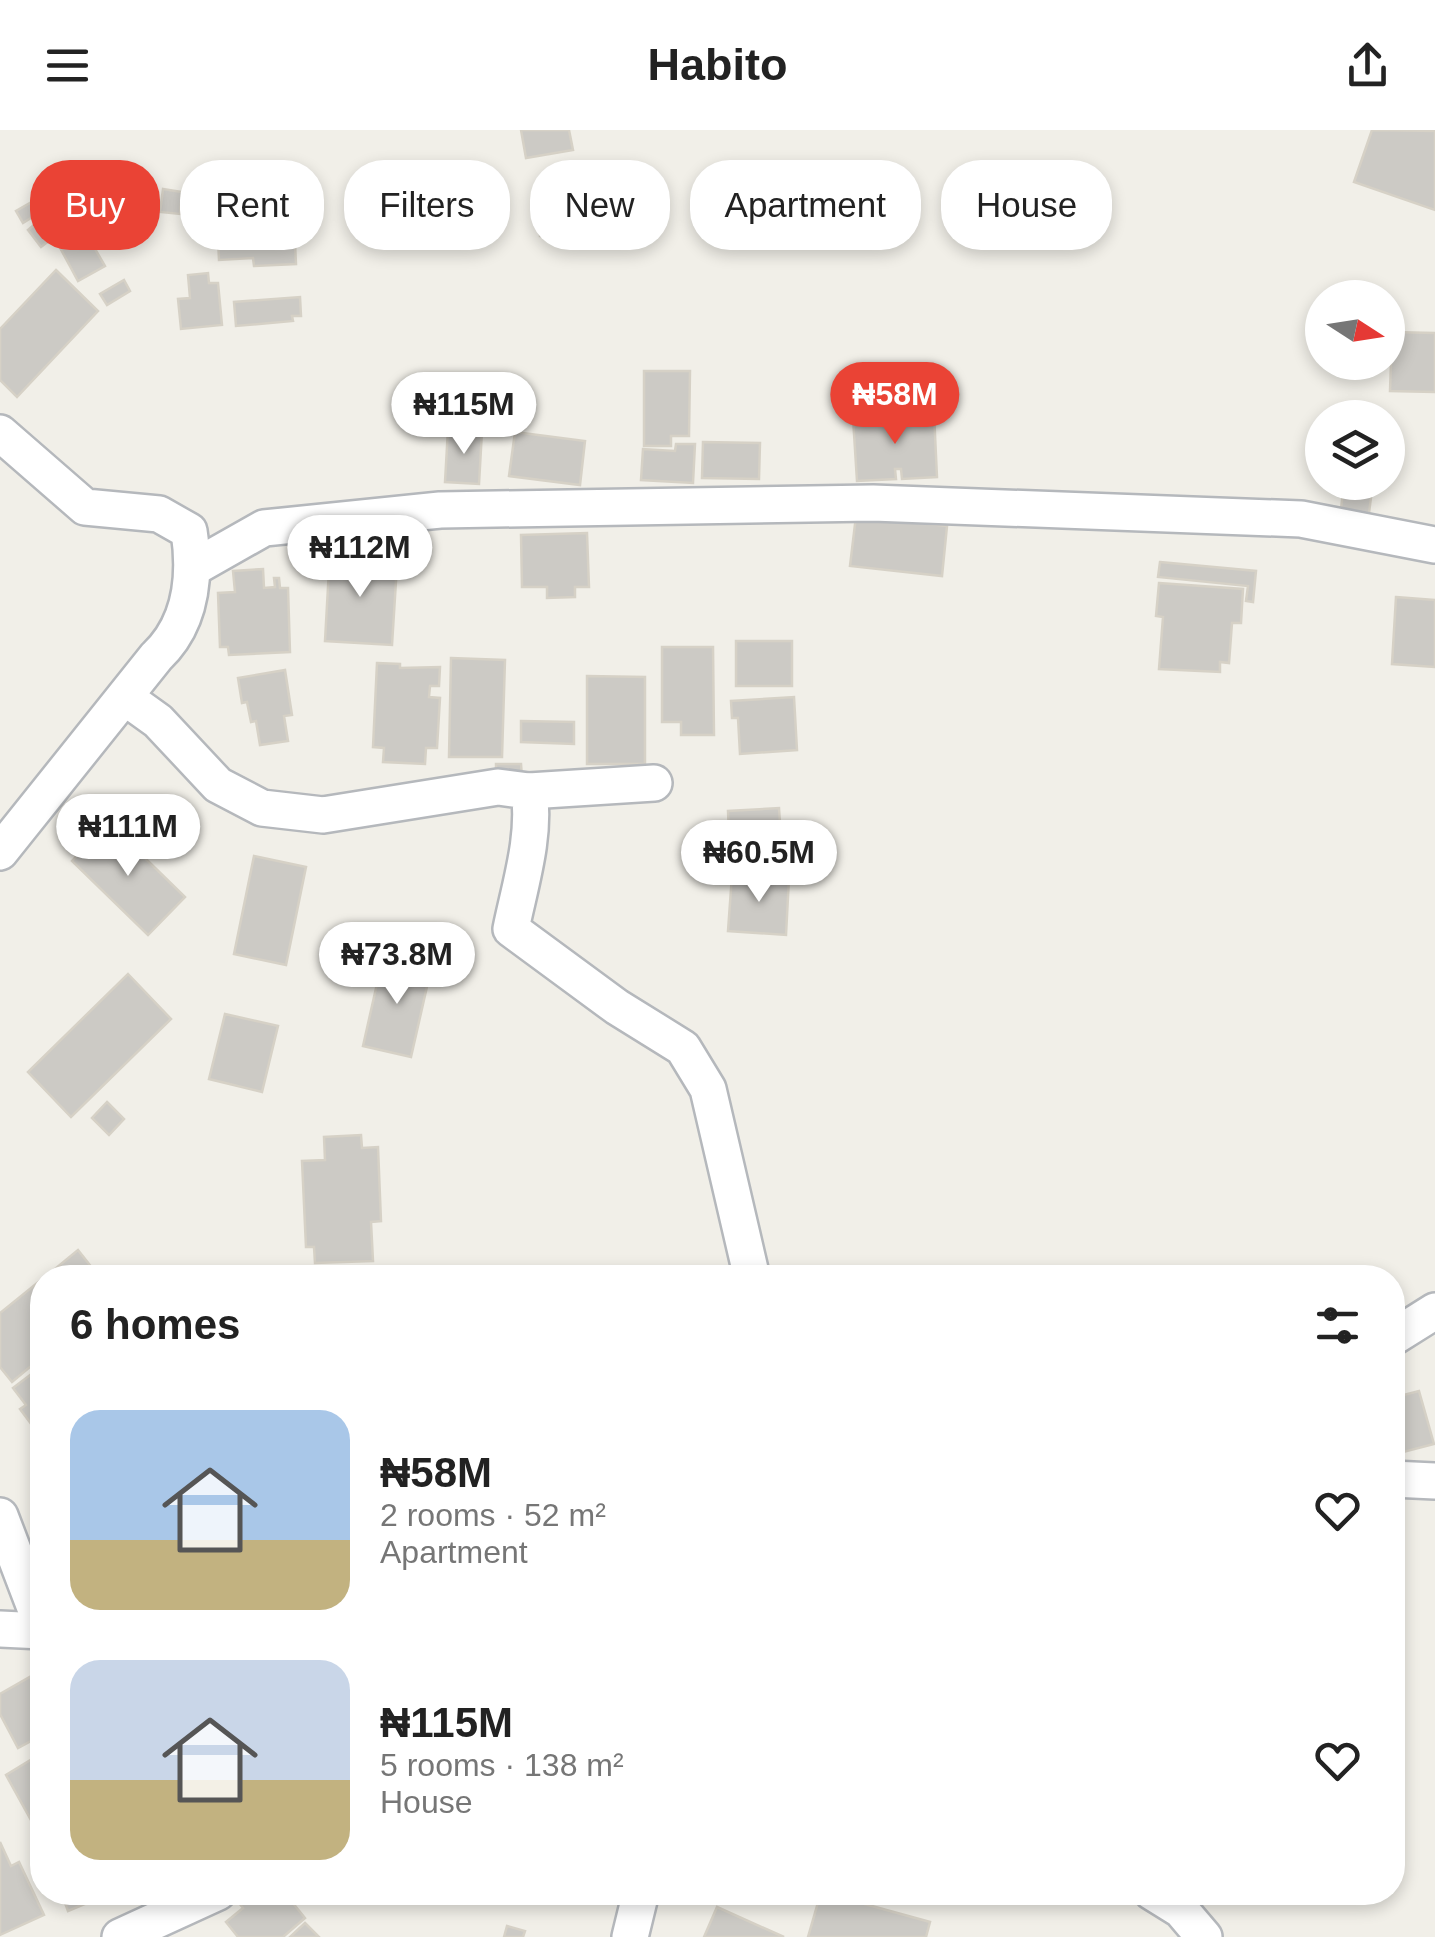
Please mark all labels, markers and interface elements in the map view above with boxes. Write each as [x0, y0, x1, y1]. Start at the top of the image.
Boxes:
icon: menu [40, 38, 95, 93]
icon: share [1340, 38, 1395, 93]
text: Habito [648, 39, 788, 90]
chip: Buy [30, 160, 160, 250]
chip: Rent [180, 160, 324, 250]
chip: Filters [344, 160, 510, 250]
chip: New [530, 160, 670, 250]
chip: Apartment [690, 160, 921, 250]
chip: House [941, 160, 1112, 250]
north arrow [1305, 280, 1405, 380]
map controls [1305, 280, 1405, 500]
pin: ₦58M [836, 362, 954, 447]
pin: ₦115M [394, 372, 534, 457]
text: ₦58M [852, 376, 938, 412]
text: ₦115M [413, 386, 515, 422]
button: layers [1305, 400, 1405, 500]
pin: ₦112M [290, 515, 430, 600]
text: ₦112M [309, 529, 411, 565]
pin: ₦111M [58, 794, 198, 879]
text: ₦111M [78, 808, 178, 844]
pin: ₦60.5M [678, 820, 840, 905]
text: ₦60.5M [703, 834, 815, 870]
pin: ₦73.8M [316, 922, 478, 1007]
text: ₦73.8M [341, 936, 453, 972]
icon: filters [1310, 1298, 1365, 1353]
text: 6 homes [70, 1301, 240, 1348]
text: ₦58M [380, 1449, 492, 1496]
icon: home [150, 1450, 270, 1570]
icon: heart [1310, 1483, 1365, 1538]
text: 2 rooms · 52 m² [380, 1497, 606, 1533]
text: Apartment [380, 1534, 528, 1570]
text: ₦115M [380, 1699, 513, 1746]
icon: home [150, 1700, 270, 1820]
icon: heart [1310, 1733, 1365, 1788]
text: 5 rooms · 138 m² [380, 1747, 624, 1783]
text: House [380, 1784, 473, 1820]

